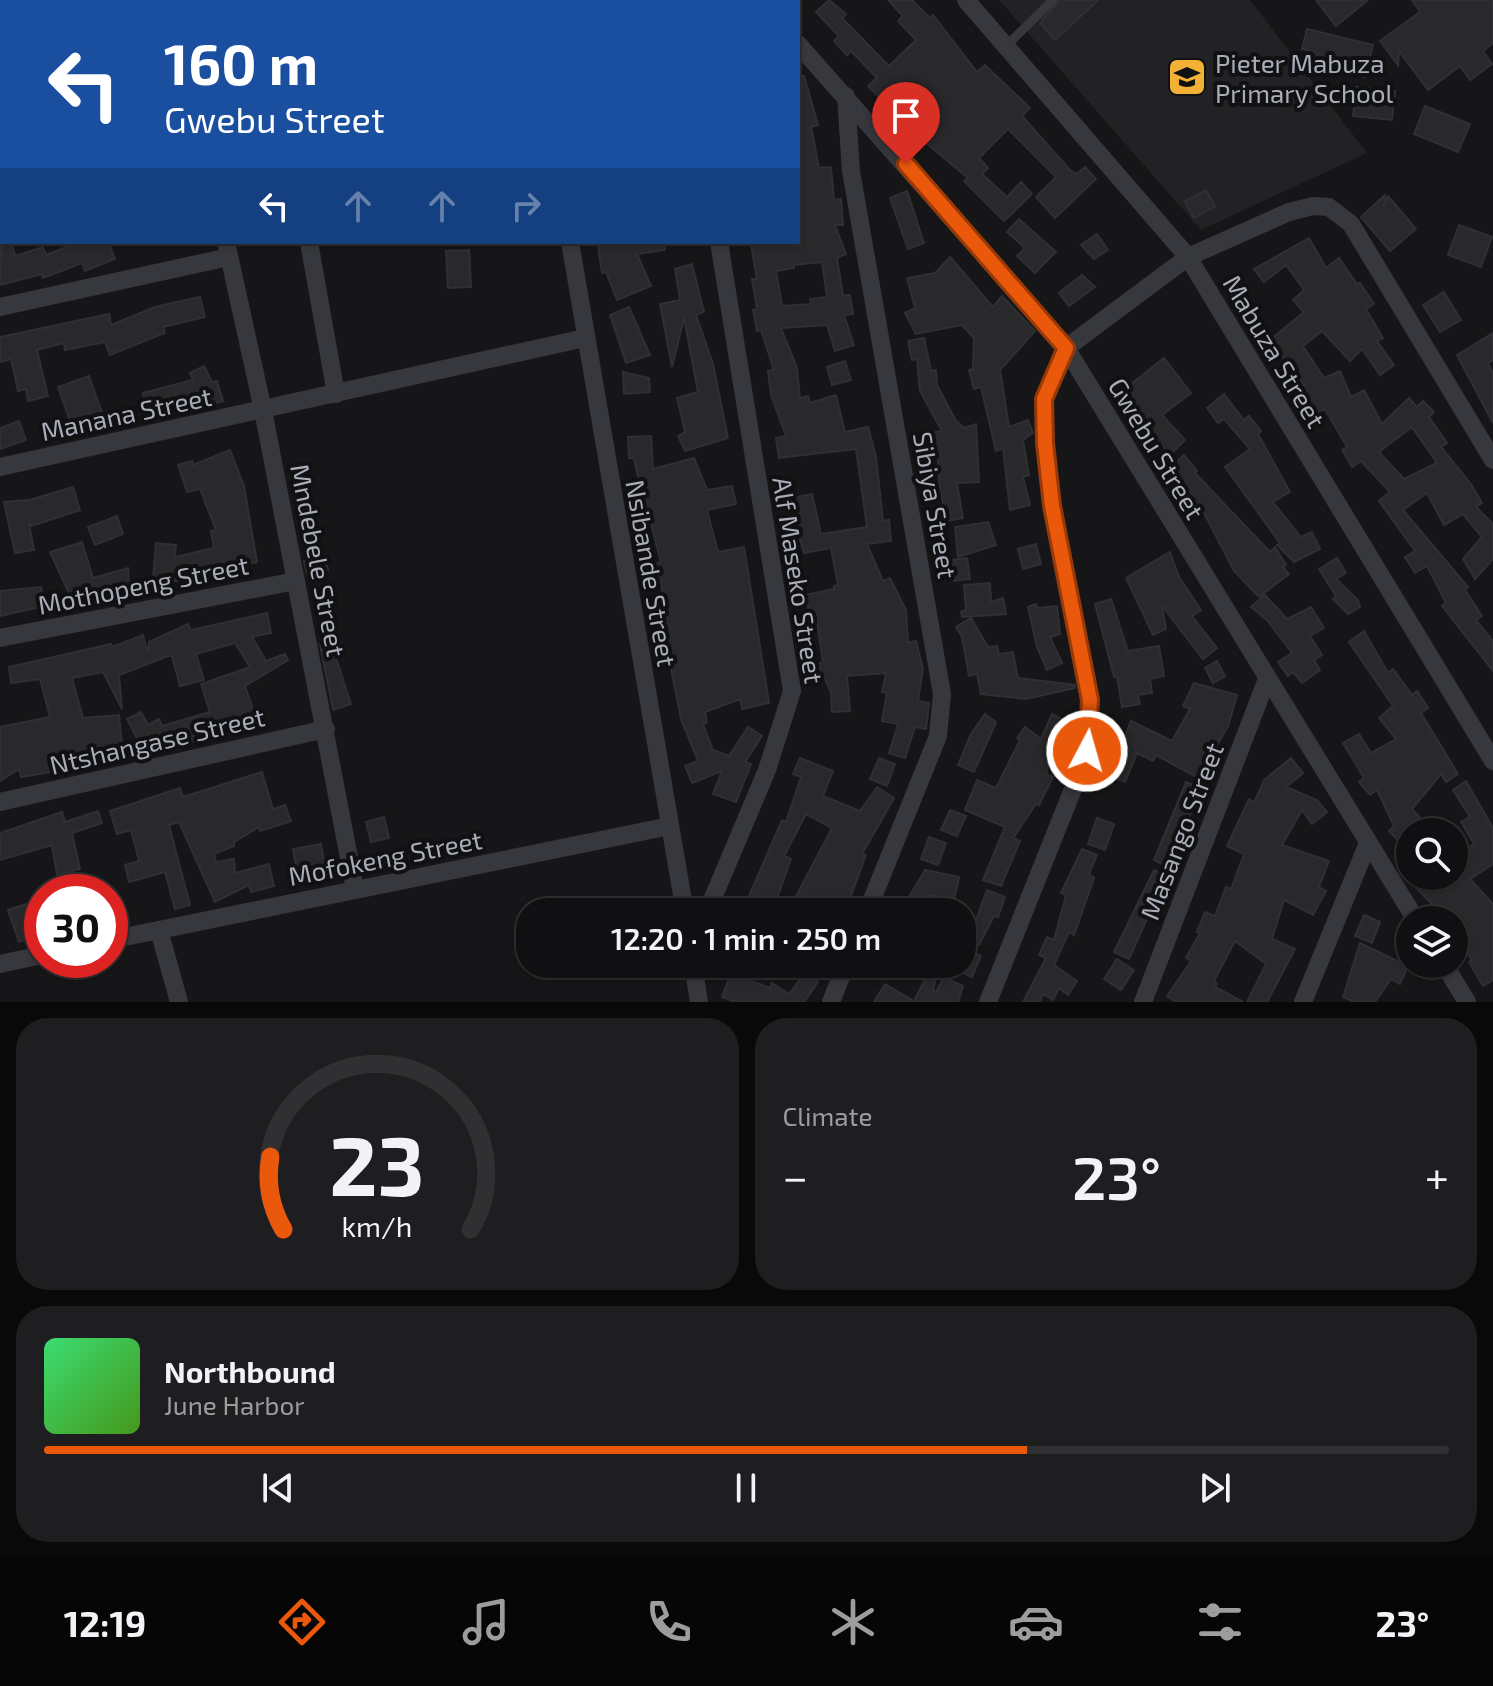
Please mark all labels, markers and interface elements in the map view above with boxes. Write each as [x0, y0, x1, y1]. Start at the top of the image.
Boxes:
text: 160 m [164, 29, 318, 96]
icon: left [32, 32, 136, 136]
place label: Pieter Mabuza Primary School [1215, 47, 1394, 108]
school or university icon: Pieter Mabuza Primary School [1166, 56, 1208, 98]
pin [872, 82, 940, 164]
icon: arrive [884, 94, 928, 138]
text: Gwebu Street [164, 97, 385, 140]
icon: left [252, 184, 296, 228]
icon: ahead [336, 184, 380, 228]
icon: ahead [420, 184, 464, 228]
icon: right [504, 184, 548, 228]
street label: Mabuza Street [1217, 269, 1333, 433]
street label: Gwebu Street [1103, 372, 1211, 524]
street label: Manana Street [38, 380, 214, 446]
street label: Sibiya Street [908, 429, 964, 581]
street label: Mndebele Street [285, 461, 353, 659]
street label: Alf Maseko Street [767, 474, 831, 686]
street label: Nsibande Street [620, 477, 684, 669]
street label: Mothopeng Street [35, 548, 251, 620]
street label: Ntshangase Street [46, 700, 268, 780]
position arrow [1045, 709, 1129, 793]
street label: Masango Street [1133, 738, 1229, 924]
map controls [1396, 818, 1468, 978]
button: search [1396, 818, 1468, 890]
street label: Mofokeng Street [286, 823, 484, 891]
speed limit sign: 30 [24, 874, 128, 978]
button: layers [1396, 906, 1468, 978]
text: 12:20 · 1 min · 250 m [611, 920, 881, 956]
text: Climate [783, 1100, 872, 1131]
text: 23 [330, 1113, 425, 1213]
text: 23° [1072, 1140, 1161, 1212]
text: − [783, 1149, 808, 1202]
text: + [1425, 1149, 1449, 1202]
text: km/h [342, 1208, 413, 1243]
text: Northbound [164, 1353, 336, 1389]
text: June Harbor [164, 1389, 305, 1420]
icon: previous [256, 1466, 300, 1510]
icon: pause [724, 1466, 768, 1510]
icon: next [1193, 1466, 1237, 1510]
icon: directions [274, 1594, 330, 1650]
icon: music [458, 1594, 514, 1650]
icon: phone [641, 1594, 697, 1650]
icon: climate [825, 1594, 881, 1650]
icon: car [1008, 1594, 1064, 1650]
icon: filters [1192, 1594, 1248, 1650]
text: 12:19 [64, 1601, 146, 1644]
text: 23° [1375, 1601, 1429, 1644]

